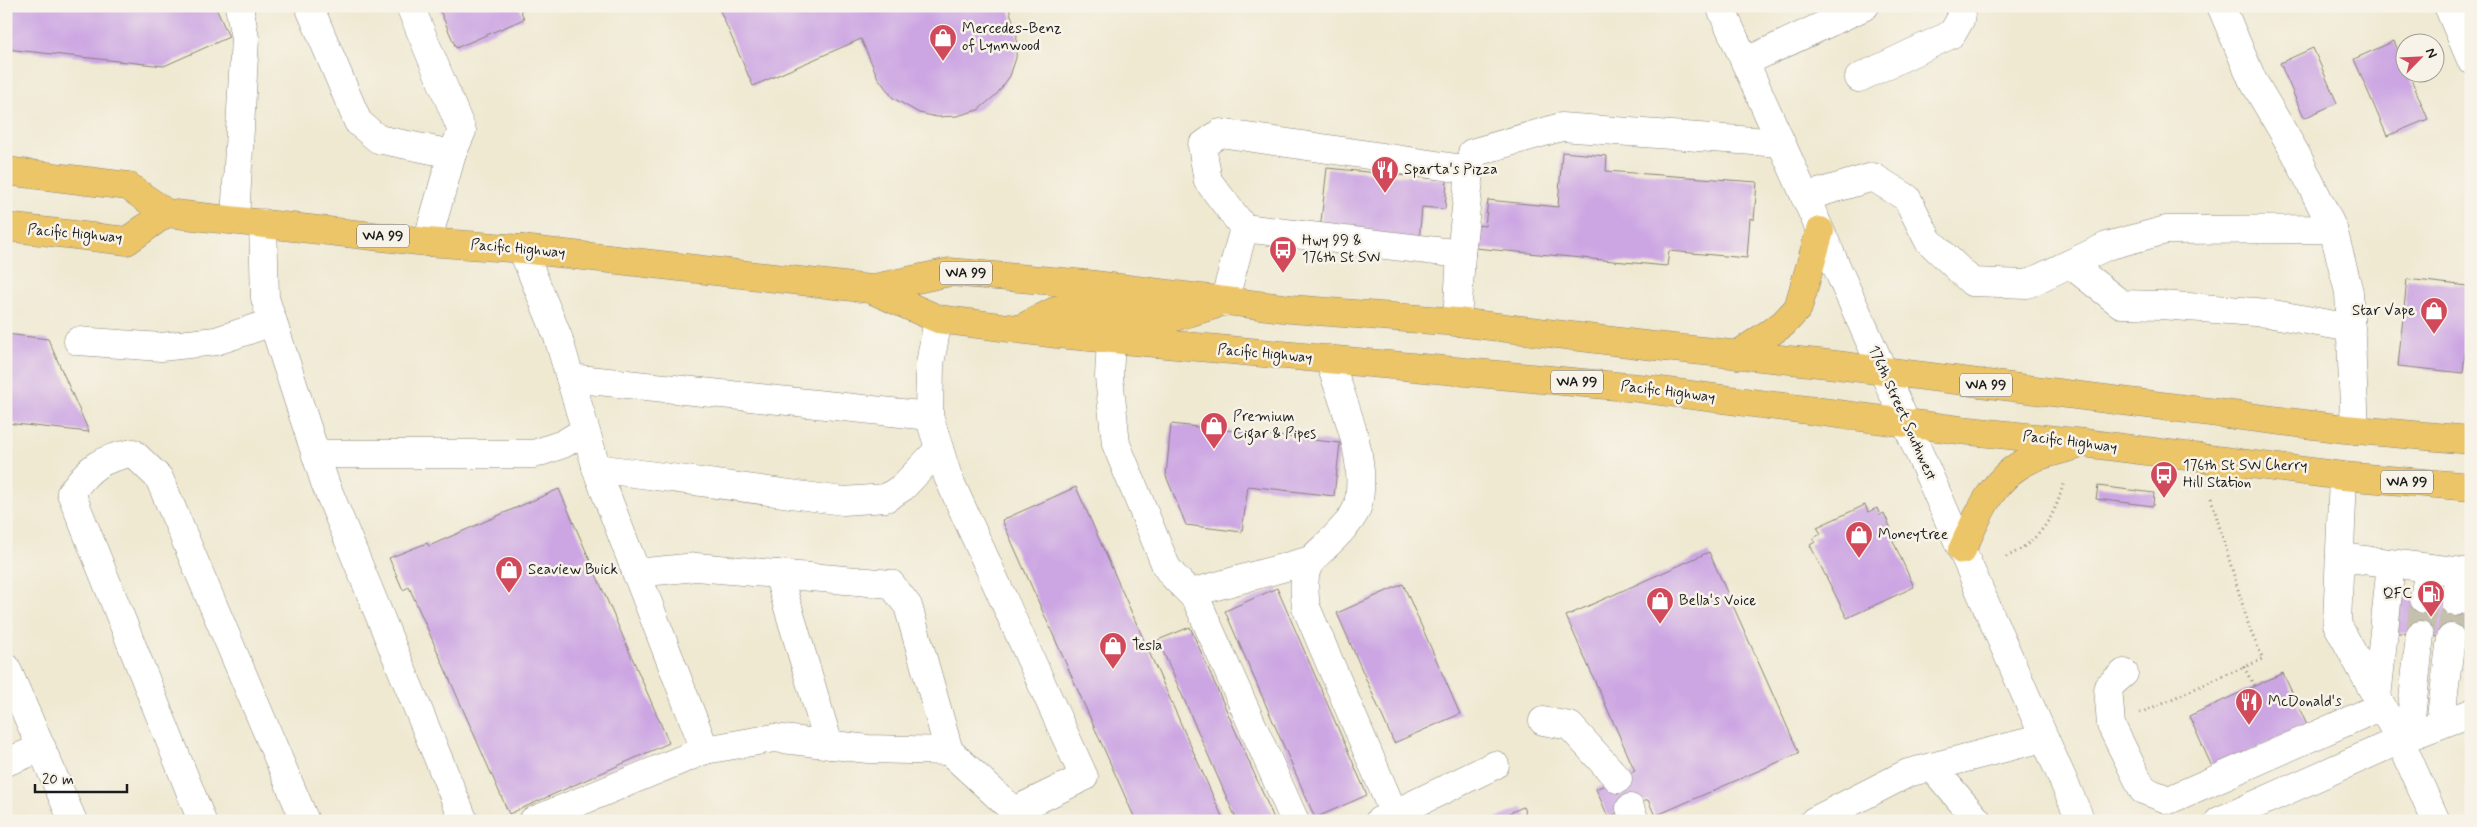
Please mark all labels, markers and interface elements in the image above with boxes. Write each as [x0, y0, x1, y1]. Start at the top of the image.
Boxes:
place label: Mercedes-Benz of Lynnwood [962, 19, 1062, 56]
shop icon: Mercedes-Benz of Lynnwood [928, 23, 958, 62]
north arrow [2394, 32, 2444, 82]
text: N [2421, 45, 2441, 61]
restaurant icon: Sparta's Pizza [1370, 155, 1400, 194]
place label: Sparta's Pizza [1404, 160, 1498, 180]
street label: Pacific Highway [27, 220, 123, 249]
road number: WA 99 [357, 225, 409, 248]
place label: Hwy 99 & 176th St SW [1302, 231, 1380, 268]
street label: Pacific Highway [470, 235, 566, 264]
bus stop icon: Hwy 99 & 176th St SW [1268, 235, 1298, 274]
road number: WA 99 [940, 262, 992, 284]
shop icon: Star Vape [2419, 296, 2449, 335]
place label: Star Vape [2352, 301, 2415, 321]
street label: Pacific Highway [1217, 340, 1313, 369]
street label: 176th Street Southwest [1863, 342, 1941, 484]
road number: WA 99 [1551, 371, 1603, 394]
road number: WA 99 [1960, 374, 2012, 396]
street label: Pacific Highway [1619, 376, 1716, 409]
place label: Premium Cigar & Pipes [1233, 407, 1316, 445]
shop icon: Premium Cigar & Pipes [1199, 411, 1229, 450]
street label: Pacific Highway [2021, 426, 2118, 459]
place label: 176th St SW Cherry Hill Station [2183, 456, 2307, 493]
bus stop icon: 176th St SW Cherry Hill Station [2149, 460, 2179, 499]
road number: WA 99 [2381, 471, 2433, 494]
shop icon: Moneytree [1844, 520, 1874, 559]
place label: Moneytree [1878, 525, 1948, 545]
shop icon: Seaview Buick [494, 555, 524, 594]
place label: Seaview Buick [528, 560, 618, 580]
fuel station icon: QFC [2416, 579, 2446, 618]
place label: QFC [2383, 584, 2412, 604]
shop icon: Bella's Voice [1645, 586, 1675, 625]
place label: Bella's Voice [1679, 591, 1756, 611]
shop icon: Tesla [1098, 631, 1128, 670]
place label: Tesla [1132, 636, 1162, 656]
restaurant icon: McDonald's [2234, 687, 2264, 726]
place label: McDonald's [2268, 692, 2342, 712]
scale bar [35, 762, 128, 794]
text: 20 m [42, 770, 74, 790]

